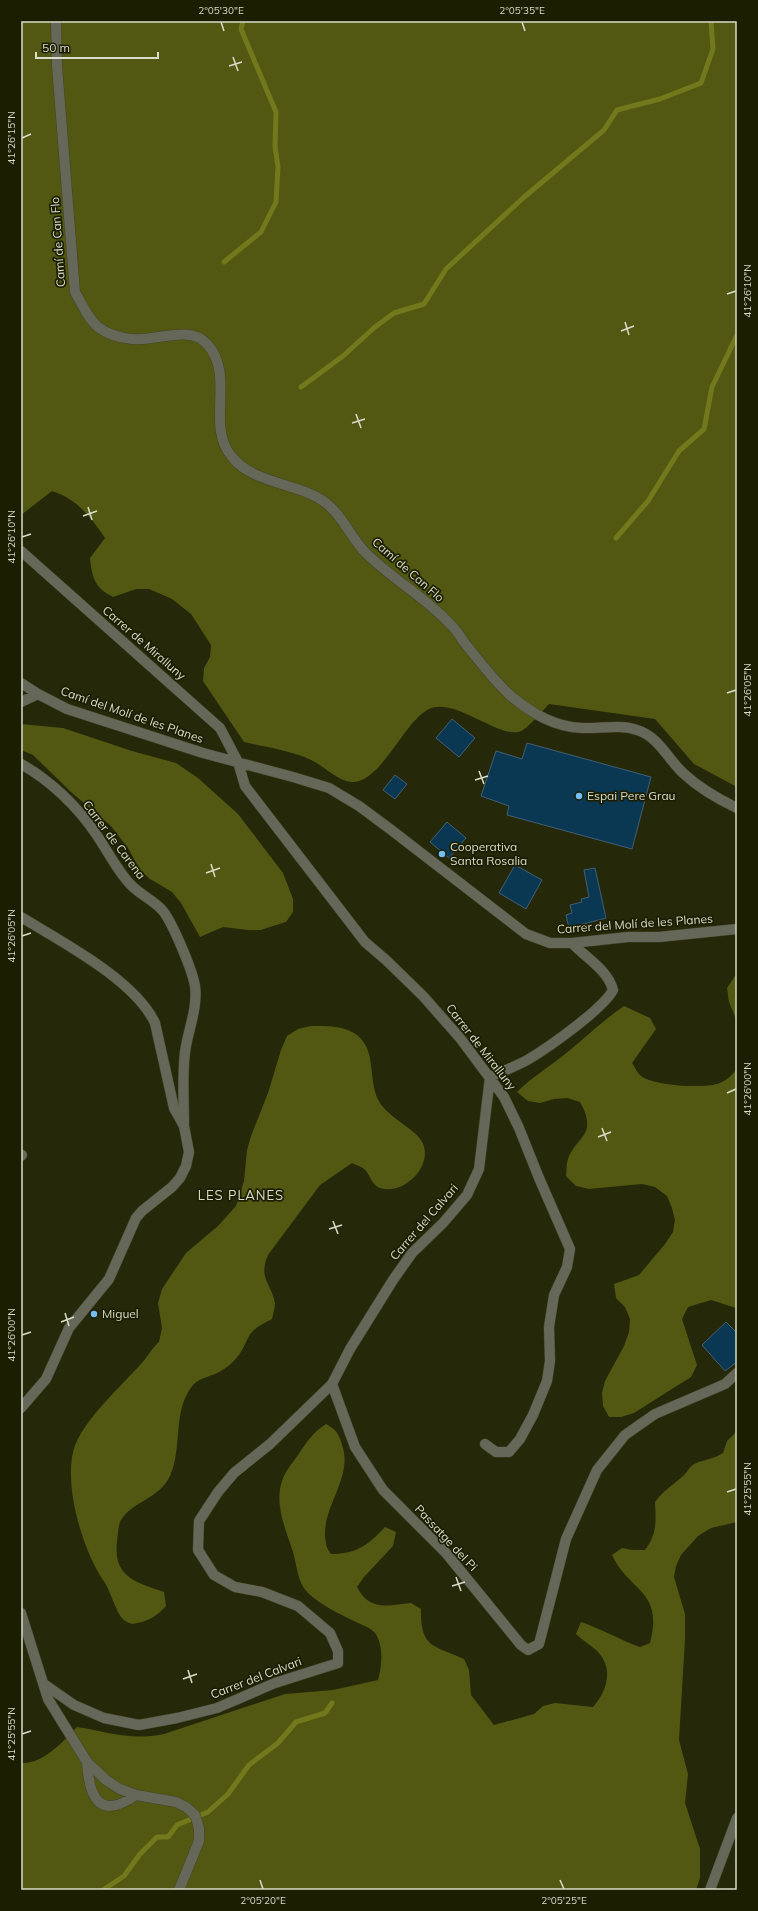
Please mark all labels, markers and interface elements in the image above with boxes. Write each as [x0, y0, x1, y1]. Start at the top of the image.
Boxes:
text: 2°05'30"E [198, 4, 244, 17]
text: 2°05'35"E [499, 4, 545, 17]
scale bar [36, 34, 158, 60]
text: 50 m [42, 40, 70, 55]
text: 41°26'15"N [5, 111, 18, 165]
street label: Camí de Can Flo [47, 196, 68, 288]
text: 41°26'10"N [741, 264, 754, 318]
text: 41°26'10"N [5, 510, 18, 564]
street label: Camí de Can Flo [369, 534, 447, 605]
street label: Carrer de Miralluny [100, 602, 189, 683]
text: 41°26'05"N [741, 663, 754, 717]
street label: Camí del Molí de les Planes [59, 683, 206, 746]
place label: Espai Pere Grau [587, 788, 676, 803]
marker: Espai Pere Grau [574, 791, 584, 801]
street label: Carrer de Carena [80, 797, 149, 882]
place label: Cooperativa Santa Rosalia [450, 839, 527, 868]
marker: Cooperativa Santa Rosalia [437, 849, 447, 859]
text: 41°26'05"N [5, 909, 18, 963]
street label: Carrer del Molí de les Planes [556, 911, 713, 936]
street label: Carrer de Miralluny [443, 1001, 520, 1093]
text: 41°26'00"N [741, 1062, 754, 1116]
street label: Carrer del Calvari [386, 1180, 461, 1263]
district label: LES PLANES [198, 1187, 284, 1203]
place label: Miguel [102, 1306, 139, 1321]
text: 41°26'00"N [5, 1308, 18, 1362]
marker: Miguel [89, 1309, 99, 1319]
text: 41°25'55"N [741, 1462, 754, 1516]
street label: Passatge del Pi [412, 1501, 481, 1574]
street label: Carrer del Calvari [208, 1653, 304, 1702]
text: 41°25'55"N [5, 1707, 18, 1761]
text: 2°05'20"E [240, 1894, 286, 1907]
text: 2°05'25"E [541, 1894, 587, 1907]

